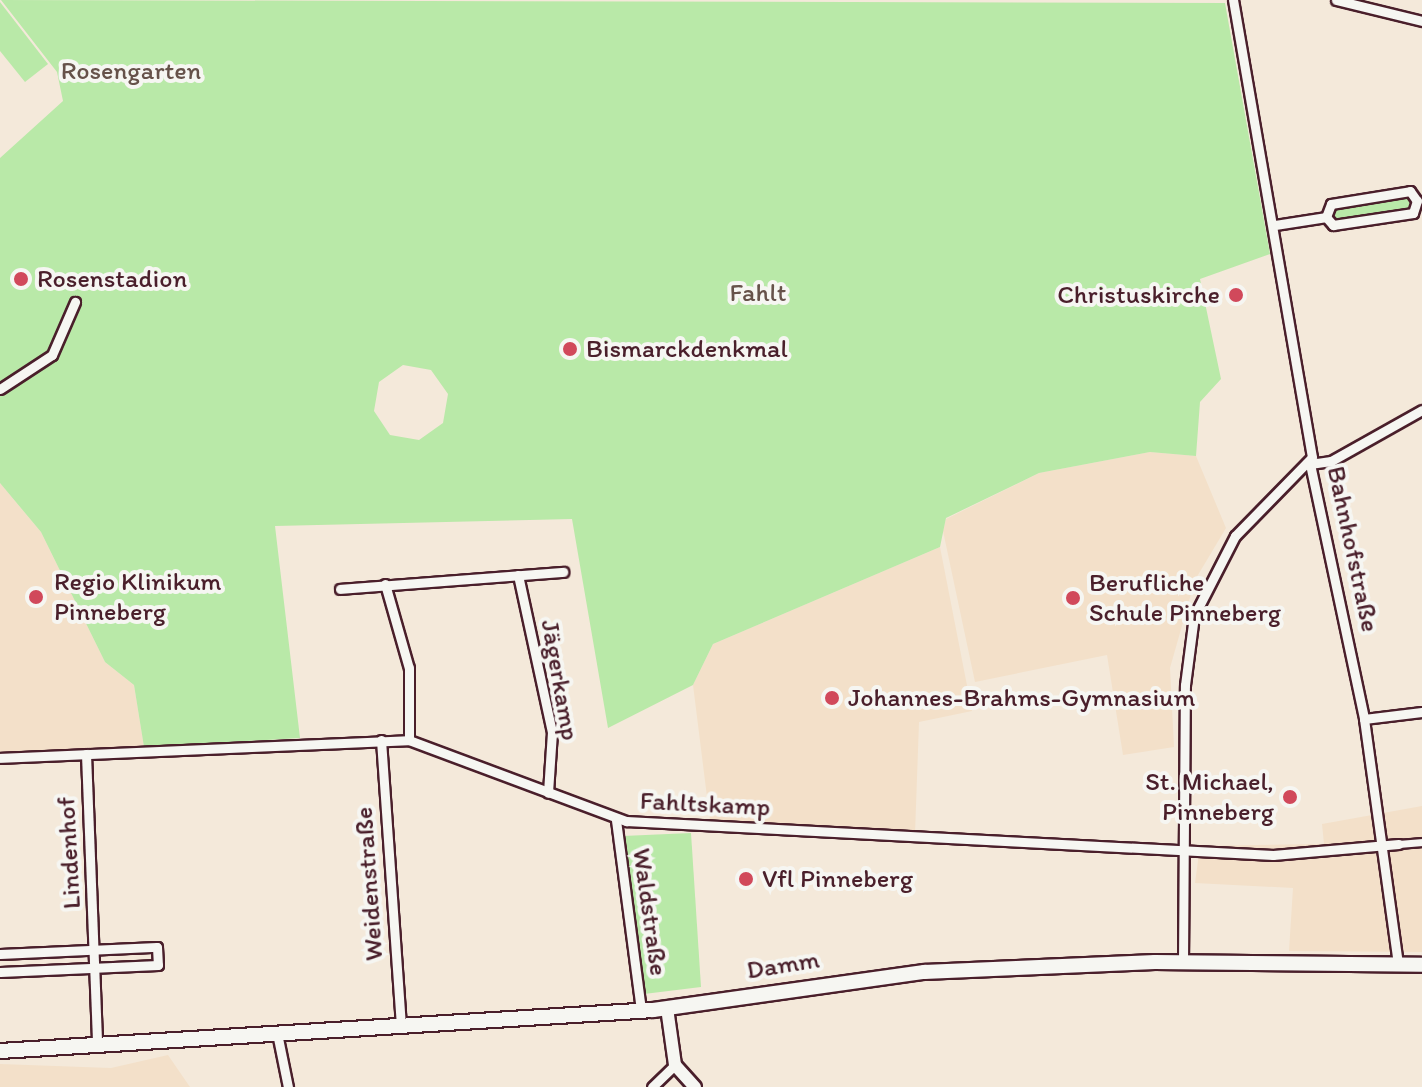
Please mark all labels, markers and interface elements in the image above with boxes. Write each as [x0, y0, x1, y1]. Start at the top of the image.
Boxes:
park label: Rosengarten [61, 55, 201, 87]
place label: Rosenstadion [37, 263, 187, 295]
marker: Rosenstadion [12, 270, 30, 288]
park label: Fahlt [729, 277, 787, 309]
place label: Christuskirche [1057, 279, 1220, 311]
marker: Christuskirche [1227, 286, 1245, 304]
place label: Bismarckdenkmal [586, 333, 788, 365]
marker: Bismarckdenkmal [561, 340, 579, 358]
street label: Bahnhofstraße [1320, 463, 1386, 635]
place label: Regio Klinikum Pinneberg [54, 566, 222, 628]
place label: Berufliche Schule Pinneberg [1089, 567, 1281, 628]
marker: Regio Klinikum Pinneberg [25, 586, 47, 608]
marker: Berufliche Schule Pinneberg [1064, 589, 1082, 607]
street label: Jägerkamp [534, 617, 586, 743]
place label: Johannes-Brahms-Gymnasium [848, 682, 1195, 714]
marker: Johannes-Brahms-Gymnasium [823, 689, 841, 707]
place label: St. Michael, Pinneberg [1146, 766, 1274, 828]
street label: Fahltskamp [639, 785, 771, 823]
marker: St. Michael, Pinneberg [1281, 788, 1299, 806]
street label: Lindenhof [50, 796, 88, 910]
street label: Weidenstraße [348, 806, 390, 962]
street label: Waldstraße [626, 846, 674, 978]
place label: Vfl Pinneberg [762, 863, 912, 895]
marker: Vfl Pinneberg [737, 870, 755, 888]
street label: Damm [744, 944, 822, 986]

